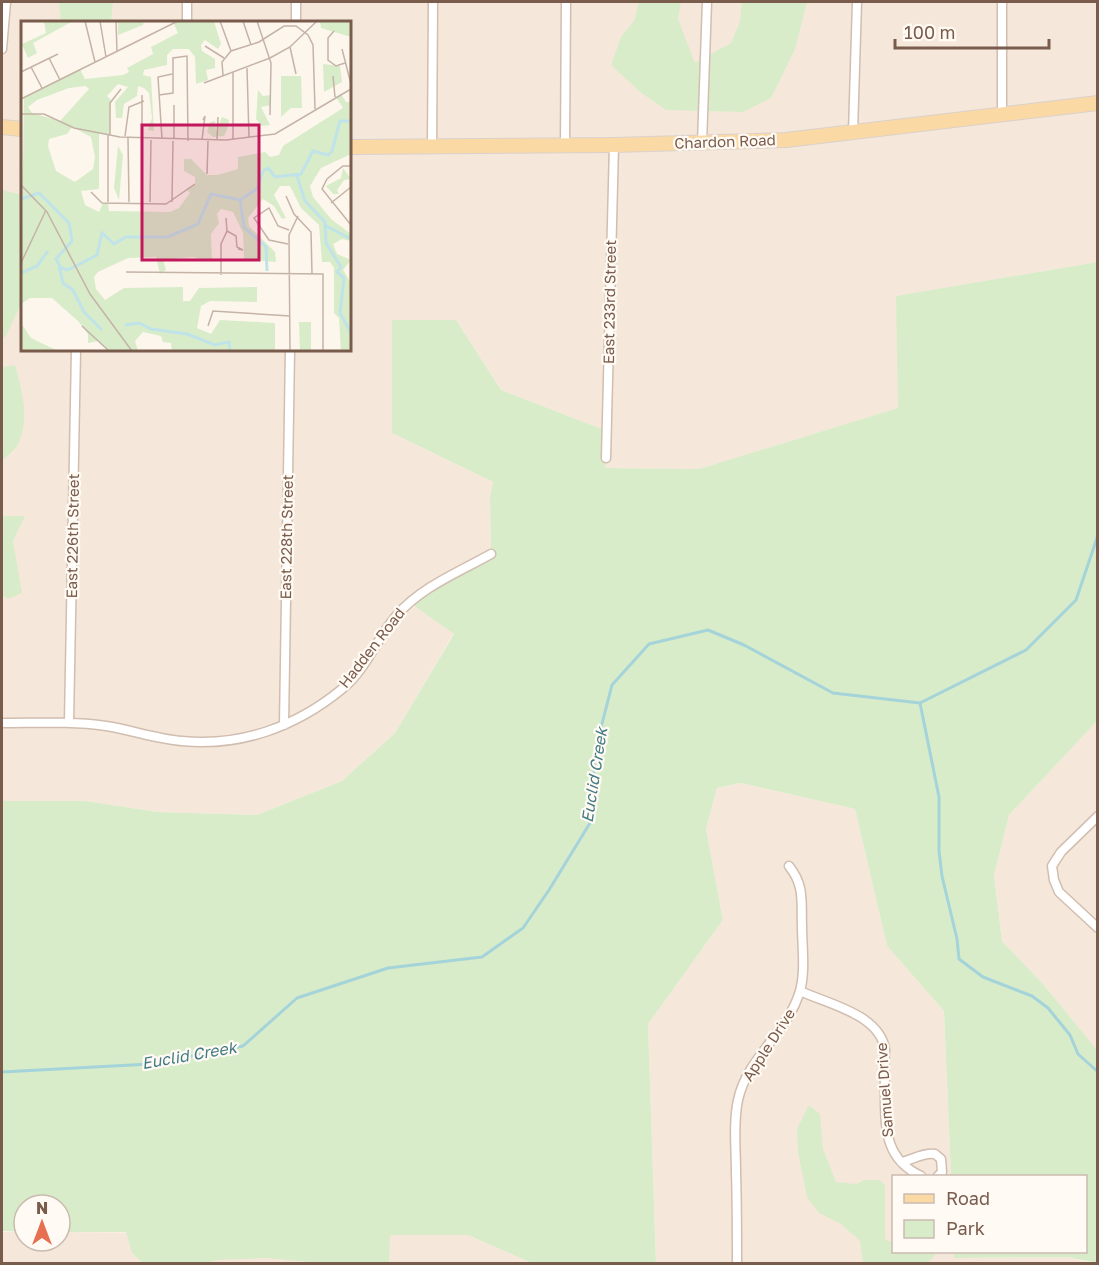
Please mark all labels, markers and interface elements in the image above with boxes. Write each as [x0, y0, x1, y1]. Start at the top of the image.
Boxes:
scale bar [895, 12, 1050, 50]
inset map [21, 21, 351, 351]
text: 100 m [904, 21, 955, 43]
street label: Chardon Road [674, 130, 776, 152]
street label: East 233rd Street [599, 240, 619, 364]
street label: East 226th Street [62, 473, 82, 599]
street label: East 228th Street [276, 474, 296, 600]
street label: Hadden Road [334, 604, 408, 691]
water label: Euclid Creek [577, 724, 612, 824]
street label: Apple Drive [738, 1005, 798, 1084]
water label: Euclid Creek [140, 1036, 240, 1073]
street label: Samuel Drive [872, 1042, 896, 1138]
legend [892, 1175, 1087, 1253]
text: Road [946, 1187, 990, 1209]
north arrow [12, 1193, 72, 1253]
text: N [36, 1198, 48, 1218]
text: Park [946, 1217, 985, 1239]

